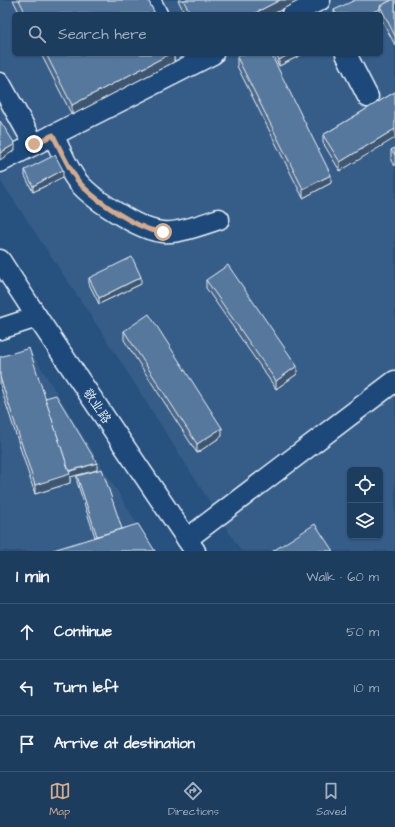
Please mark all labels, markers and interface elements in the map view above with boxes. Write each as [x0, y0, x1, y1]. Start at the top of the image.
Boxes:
search box [12, 12, 383, 56]
icon: search [26, 23, 48, 45]
text: Search here [58, 24, 147, 45]
route end [25, 135, 43, 153]
route start [154, 223, 172, 241]
street label: 敬业路 [79, 385, 115, 427]
map controls [347, 467, 383, 539]
button: locate [347, 467, 383, 503]
button: layers [347, 503, 383, 539]
text: 1 min [16, 565, 49, 589]
text: Walk · 60 m [306, 568, 379, 586]
icon: ahead [16, 621, 38, 643]
text: Continue [54, 621, 112, 642]
text: 50 m [346, 623, 379, 641]
icon: left [16, 677, 38, 699]
text: Turn left [54, 677, 118, 698]
text: 10 m [354, 679, 379, 697]
icon: arrive [16, 733, 38, 755]
text: Arrive at destination [54, 733, 195, 754]
tab: Map [49, 780, 71, 819]
tab: Directions [168, 780, 219, 819]
tab: Saved [316, 780, 346, 819]

